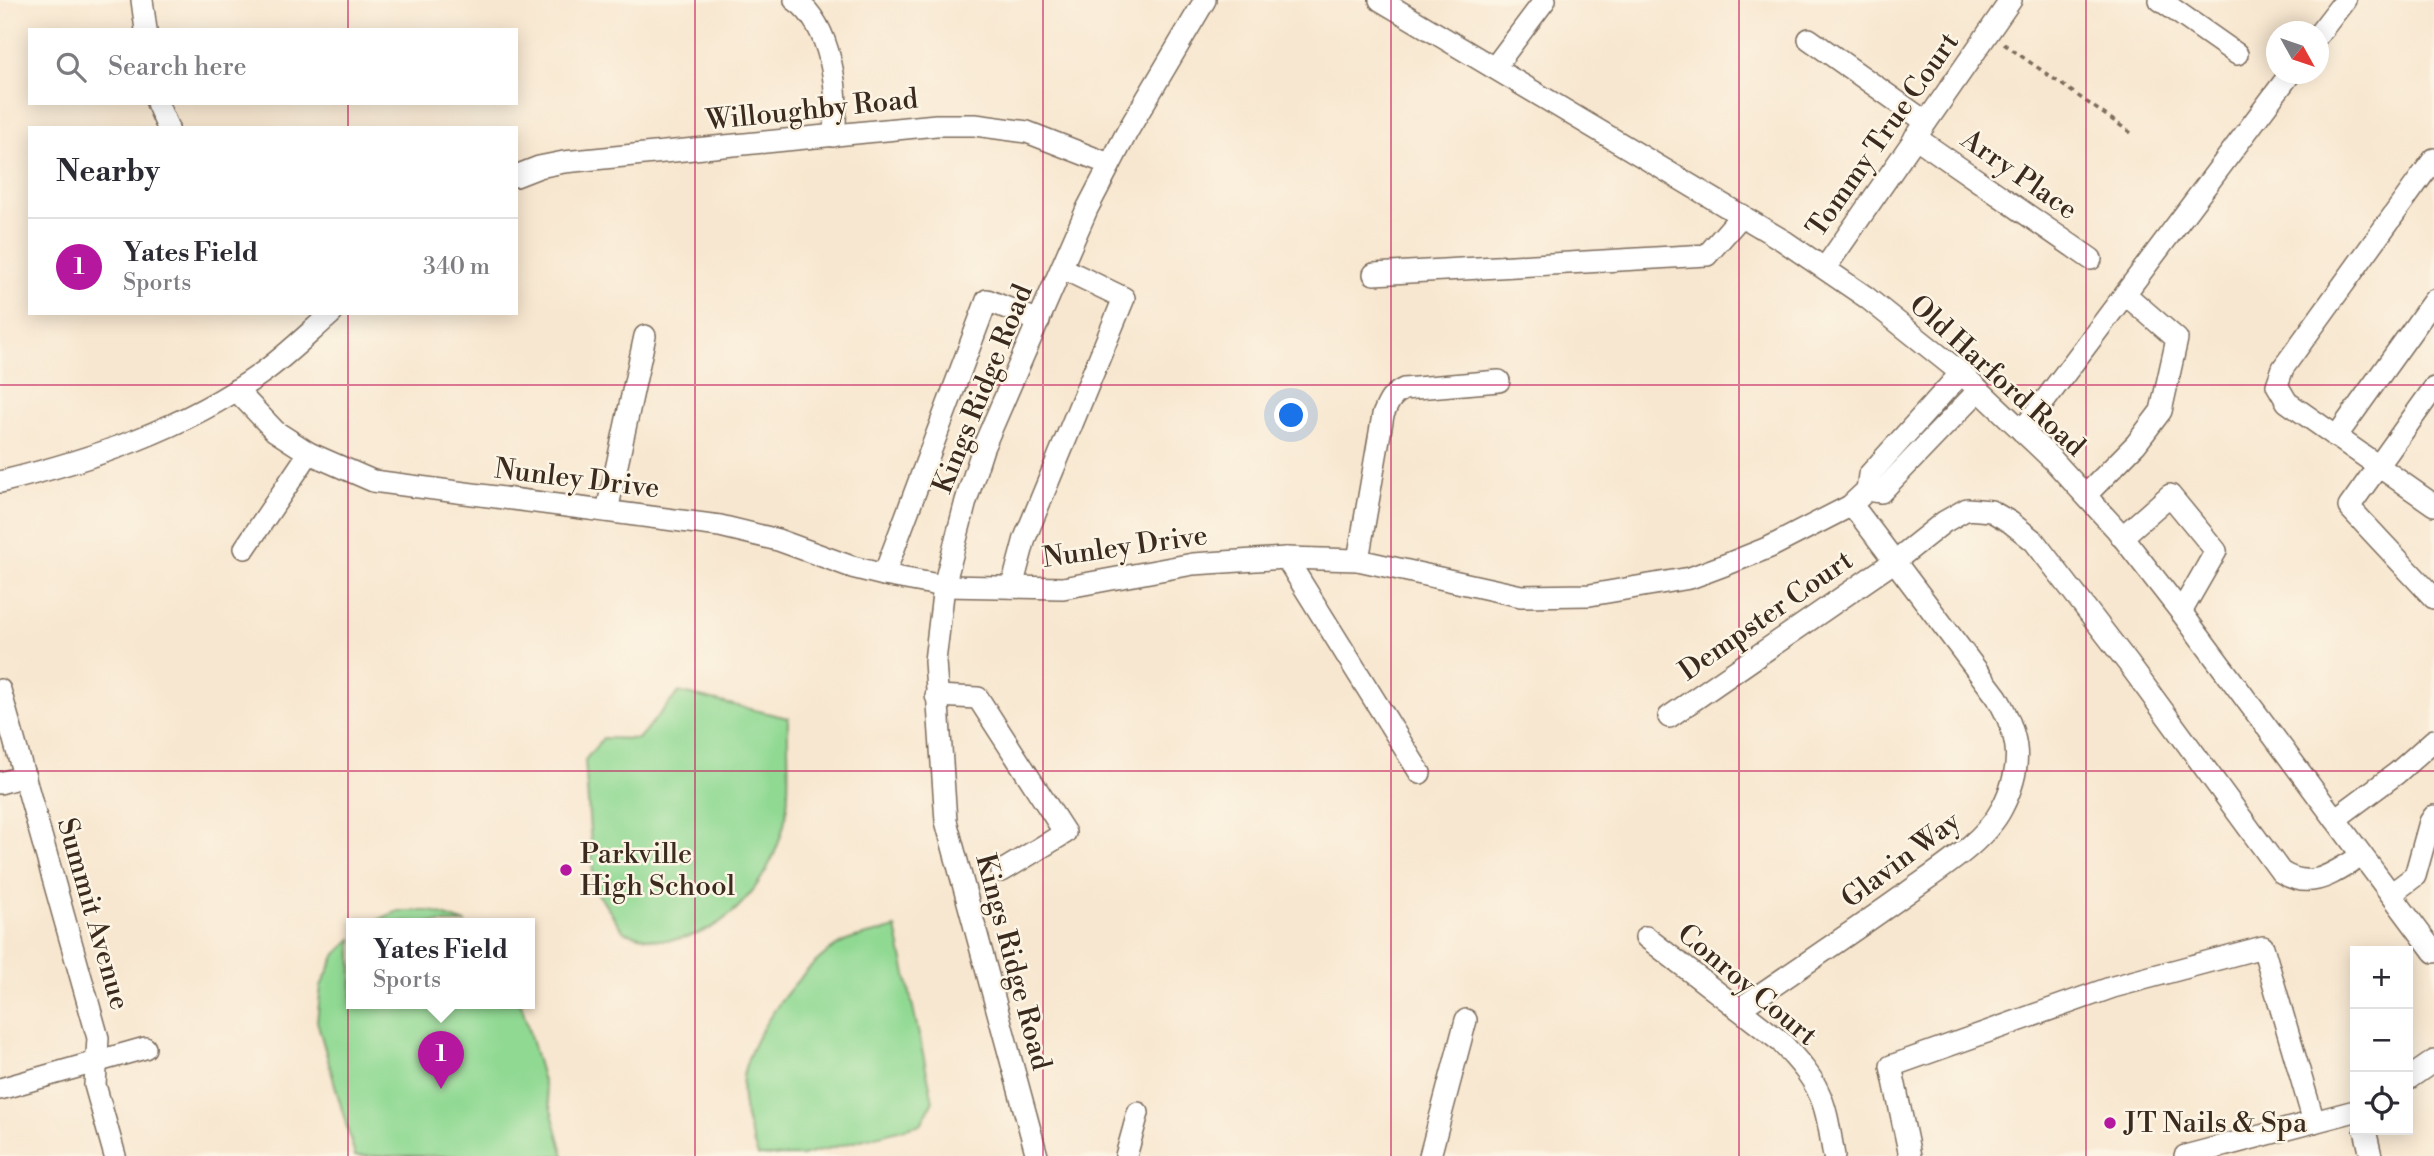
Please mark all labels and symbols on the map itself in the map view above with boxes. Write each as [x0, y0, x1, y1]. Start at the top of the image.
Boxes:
north arrow [2266, 21, 2329, 84]
street label: Tommy True Court [1799, 26, 1967, 244]
street label: Willoughby Road [703, 81, 920, 139]
street label: Arry Place [1953, 122, 2084, 228]
street label: Kings Ridge Road [925, 279, 1041, 499]
street label: Old Harford Road [1902, 288, 2092, 464]
your location [1274, 398, 1308, 432]
street label: Nunley Drive [492, 452, 662, 506]
street label: Nunley Drive [1040, 518, 1210, 576]
street label: Dempster Court [1672, 543, 1860, 689]
street label: Glavin Way [1835, 804, 1968, 916]
street label: Summit Avenue [49, 814, 137, 1014]
place label: Parkville High School [580, 837, 735, 904]
street label: Kings Ridge Road [967, 850, 1059, 1074]
marker: Parkville High School [558, 862, 574, 878]
street label: Conroy Court [1670, 916, 1824, 1054]
pin: 1 [418, 1031, 464, 1089]
place label: JT Nails & Spa [2123, 1106, 2308, 1141]
marker: JT Nails & Spa [2102, 1115, 2118, 1131]

